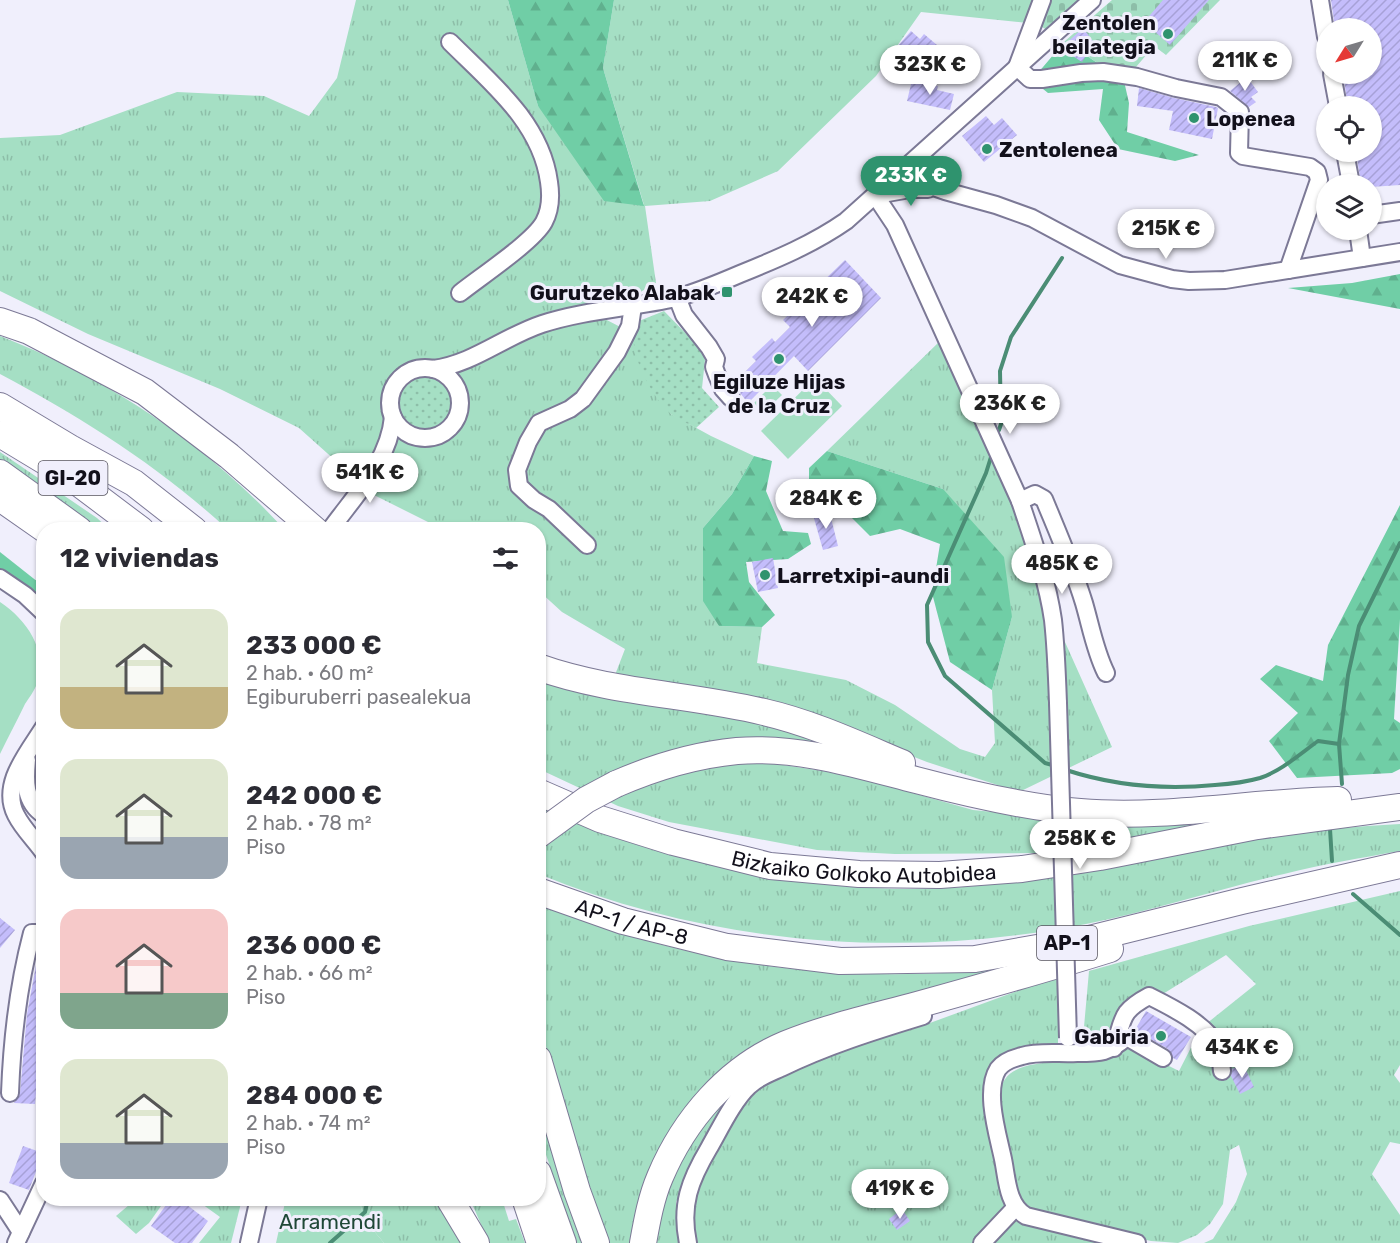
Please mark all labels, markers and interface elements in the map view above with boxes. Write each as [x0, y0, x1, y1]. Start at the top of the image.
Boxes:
place label: Zentolen beilategia [1052, 10, 1156, 59]
north arrow [1316, 18, 1382, 84]
map controls [1316, 18, 1382, 240]
marker: Zentolen beilategia [1161, 27, 1175, 41]
pin: 211K € [1196, 41, 1294, 92]
pin: 323K € [881, 45, 979, 96]
text: 211K € [1212, 48, 1278, 72]
text: 323K € [894, 52, 966, 76]
button: locate [1316, 96, 1382, 162]
place label: Lopenea [1206, 106, 1295, 131]
marker: Lopenea [1187, 111, 1201, 125]
place label: Zentolenea [999, 137, 1118, 162]
marker: Zentolenea [980, 142, 994, 156]
pin: 233K € [862, 156, 960, 207]
text: 233K € [875, 163, 947, 187]
button: layers [1316, 174, 1382, 240]
pin: 215K € [1117, 209, 1215, 260]
text: 215K € [1132, 216, 1201, 240]
pin: 242K € [763, 277, 861, 328]
place label: Gurutzeko Alabak [530, 280, 716, 305]
text: 242K € [776, 284, 848, 308]
marker: Gurutzeko Alabak [720, 285, 734, 299]
marker: Egiluze Hijas de la Cruz [772, 352, 786, 366]
place label: Egiluze Hijas de la Cruz [713, 369, 845, 418]
pin: 236K € [961, 384, 1059, 435]
text: 236K € [974, 391, 1046, 415]
pin: 541K € [321, 453, 419, 504]
text: 541K € [335, 460, 405, 484]
road number: GI-20 [38, 461, 107, 495]
pin: 284K € [777, 479, 875, 530]
text: 284K € [789, 486, 863, 510]
icon: filters [489, 542, 522, 575]
text: 12 viviendas [60, 543, 219, 574]
pin: 485K € [1013, 544, 1111, 595]
text: 485K € [1025, 551, 1099, 575]
place label: Larretxipi-aundi [777, 563, 949, 588]
marker: Larretxipi-aundi [758, 568, 772, 582]
text: 233 000 € [246, 630, 382, 661]
icon: home [108, 633, 180, 705]
text: 2 hab. · 60 m² [246, 661, 373, 685]
text: Egiburuberri pasealekua [246, 685, 471, 709]
text: 242 000 € [246, 780, 382, 811]
icon: home [108, 783, 180, 855]
text: 2 hab. · 78 m² [246, 811, 372, 835]
pin: 258K € [1031, 819, 1129, 870]
text: 258K € [1044, 826, 1116, 850]
text: Piso [246, 835, 285, 859]
street label: Bizkaiko Golkoko Autobidea [729, 844, 997, 888]
street label: AP-1 / AP-8 [572, 893, 691, 949]
road number: AP-1 [1037, 926, 1097, 960]
text: 236 000 € [246, 930, 382, 961]
icon: home [108, 933, 180, 1005]
text: 2 hab. · 66 m² [246, 961, 373, 985]
text: Piso [246, 985, 285, 1009]
place label: Gabiria [1074, 1024, 1149, 1049]
pin: 434K € [1193, 1028, 1291, 1079]
marker: Gabiria [1154, 1029, 1168, 1043]
text: 434K € [1205, 1035, 1279, 1059]
text: 284 000 € [246, 1080, 383, 1111]
icon: home [108, 1083, 180, 1155]
text: 2 hab. · 74 m² [246, 1111, 371, 1135]
text: Piso [246, 1135, 285, 1159]
pin: 419K € [851, 1169, 949, 1220]
text: 419K € [865, 1176, 935, 1200]
park label: Arramendi [279, 1209, 381, 1234]

